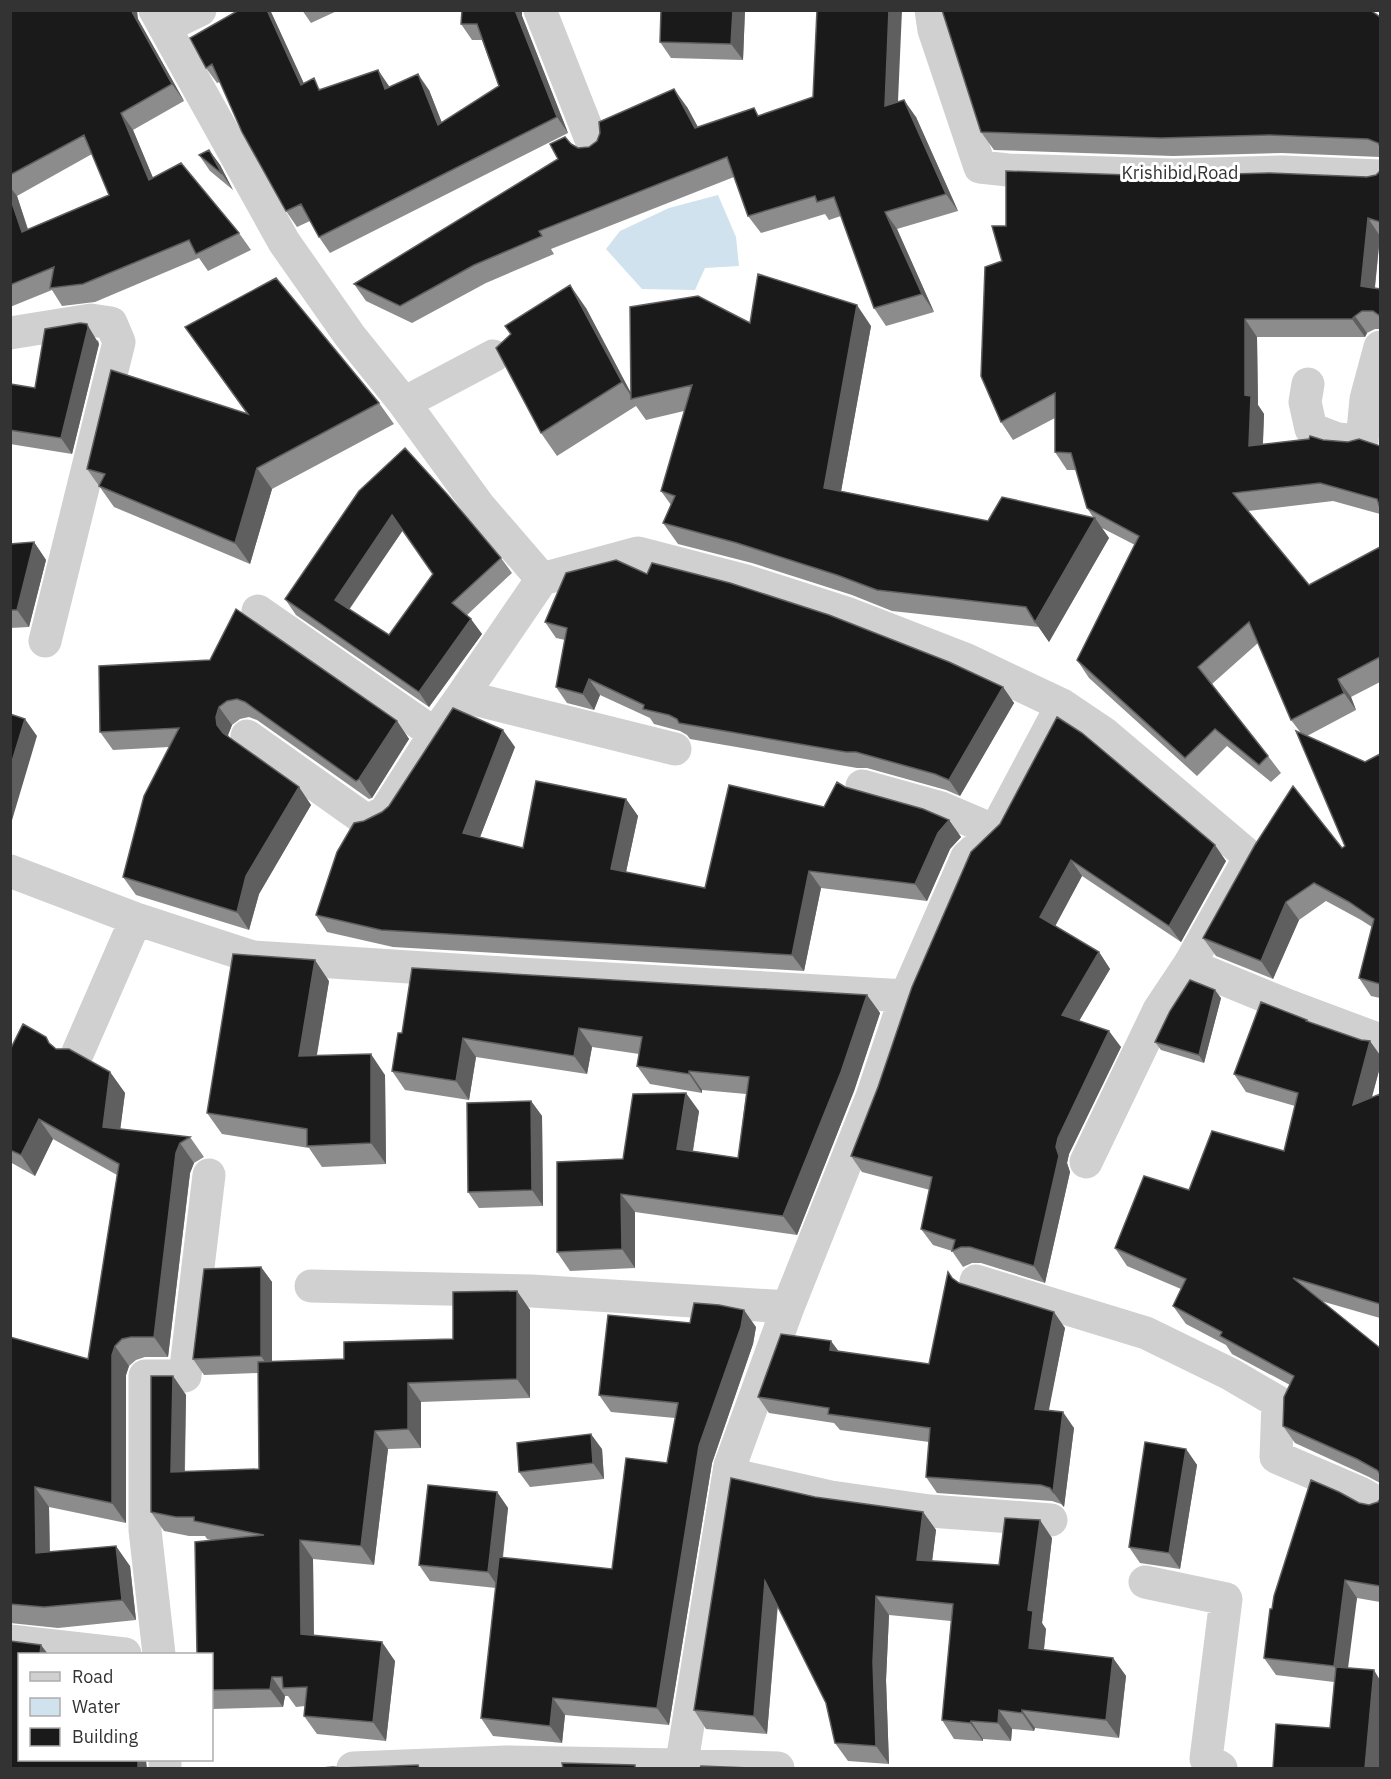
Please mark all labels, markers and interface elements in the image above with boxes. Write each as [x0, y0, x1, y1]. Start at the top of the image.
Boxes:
street label: Krishibid Road [1122, 161, 1238, 184]
legend [18, 1653, 213, 1761]
text: Road [72, 1665, 113, 1688]
text: Water [72, 1695, 121, 1718]
text: Building [72, 1725, 139, 1748]

